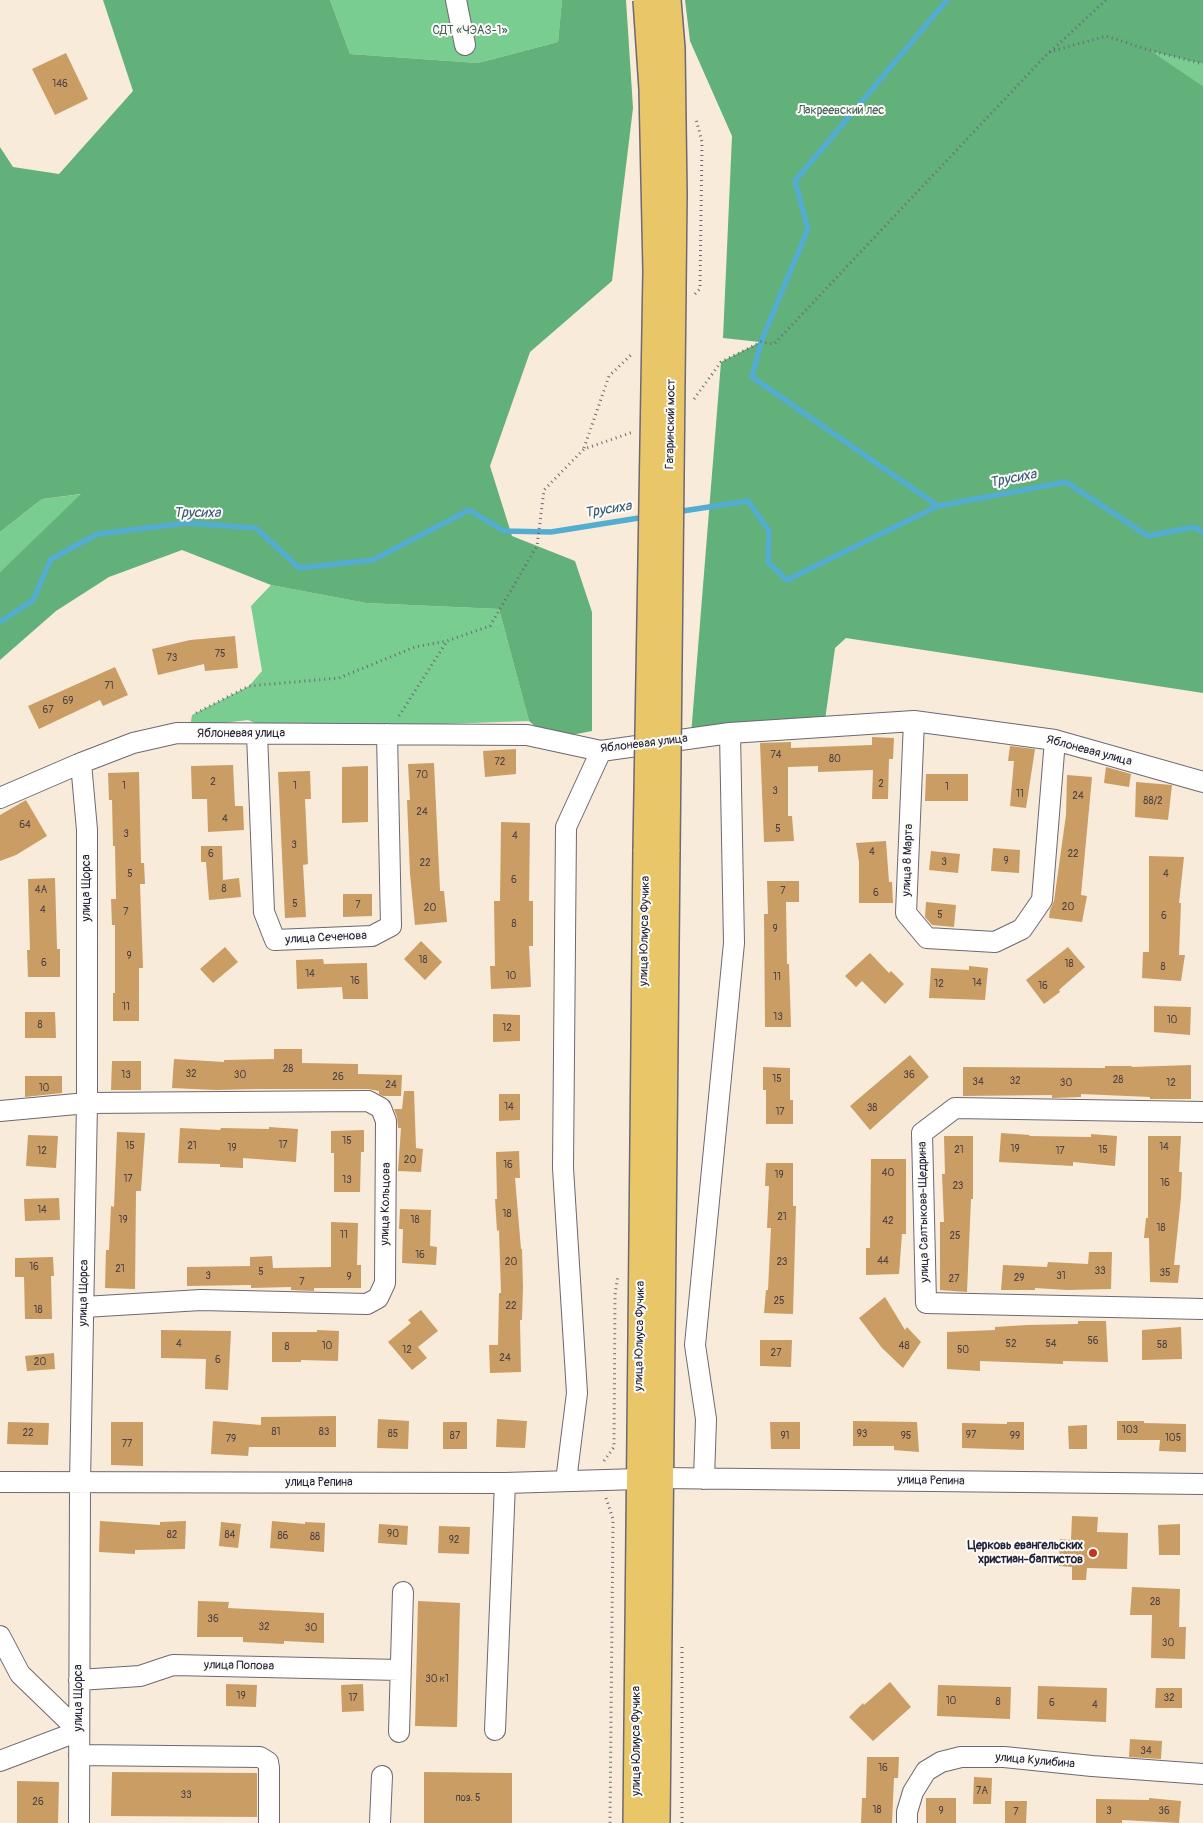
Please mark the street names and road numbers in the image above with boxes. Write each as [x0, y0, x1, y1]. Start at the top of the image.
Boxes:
street label: Гагаринский мост [663, 379, 679, 469]
street label: Яблоневая улица [197, 727, 285, 741]
street label: Яблоневая улица [599, 731, 689, 757]
street label: Яблоневая улица [1045, 733, 1133, 769]
street label: улица 8 Марта [900, 823, 916, 897]
street label: улица Щорса [80, 855, 94, 921]
street label: улица Юлиуса Фучика [637, 876, 653, 986]
street label: улица Сеченова [285, 929, 367, 947]
street label: улица Салтыкова-Щедрина [916, 1141, 932, 1283]
street label: улица Кольцова [378, 1162, 394, 1246]
street label: улица Щорса [76, 1259, 92, 1327]
street label: улица Юлиуса Фучика [632, 1281, 648, 1391]
street label: улица Репина [897, 1473, 965, 1489]
street label: улица Репина [285, 1476, 353, 1490]
street label: улица Попова [204, 1658, 274, 1674]
street label: улица Щорса [72, 1665, 86, 1731]
street label: улица Юлиуса Фучика [630, 1686, 644, 1796]
street label: улица Кулибина [995, 1750, 1075, 1772]

